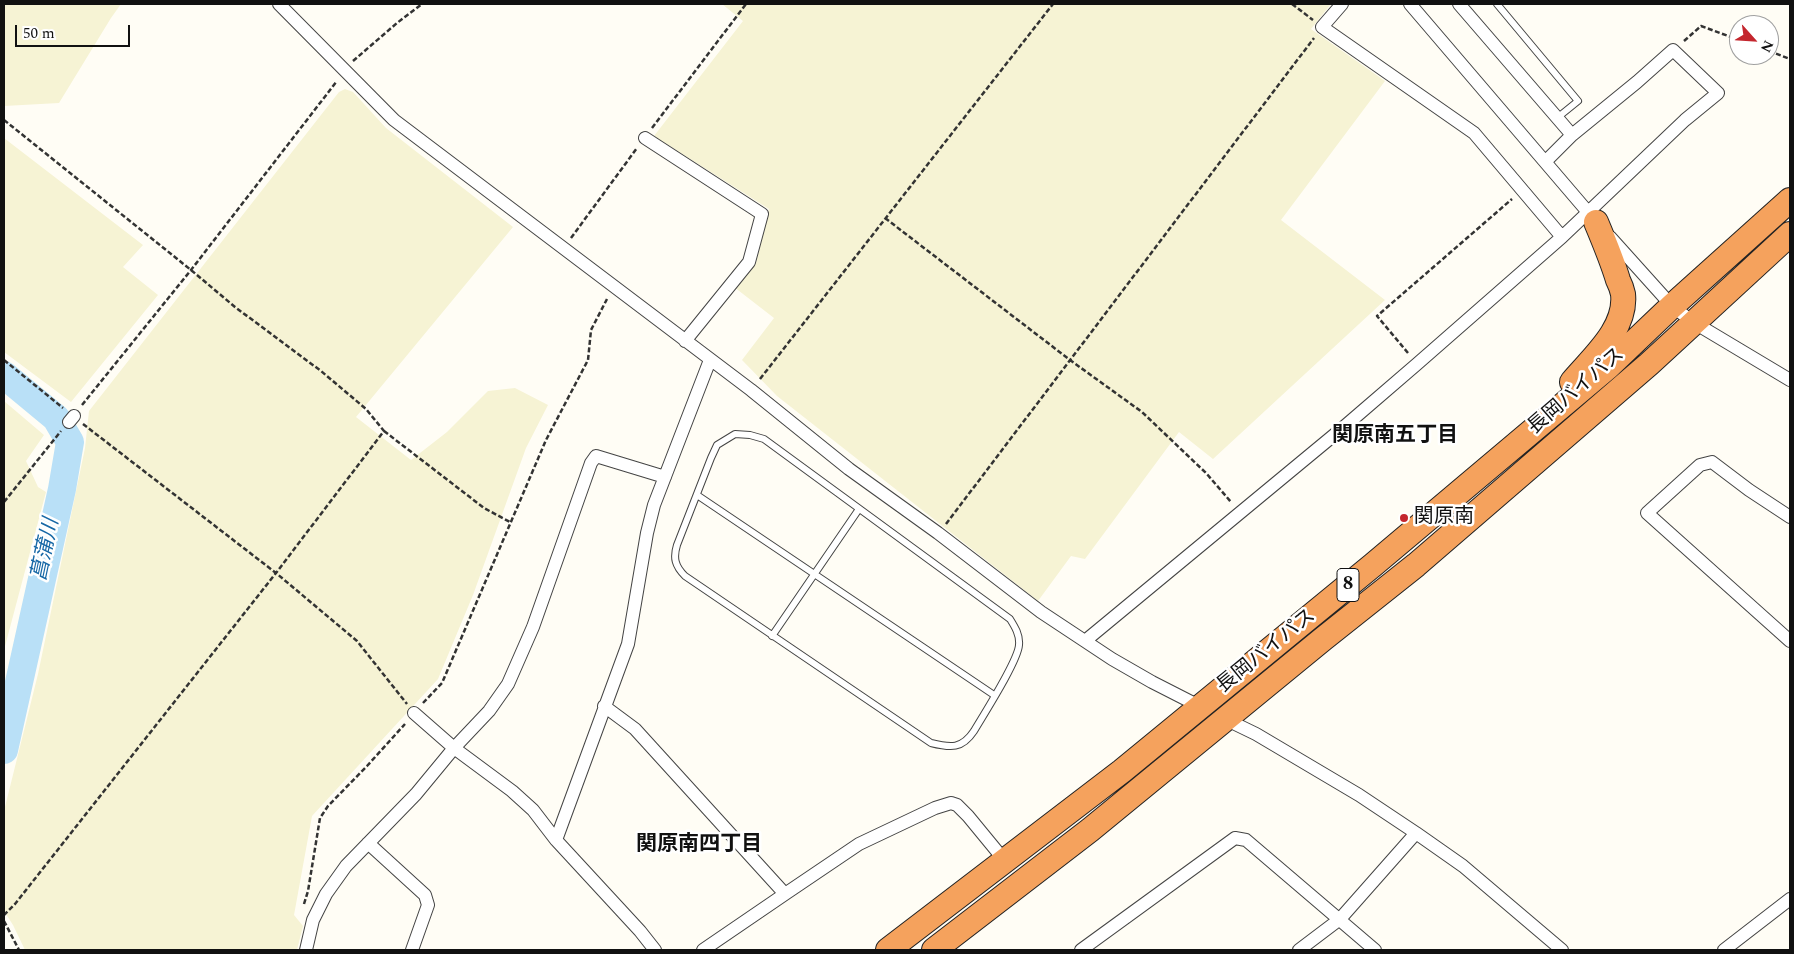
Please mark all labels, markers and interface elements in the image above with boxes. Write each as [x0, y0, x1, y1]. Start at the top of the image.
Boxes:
scale bar [18, 15, 132, 47]
north arrow [1729, 15, 1779, 65]
text: 50 m [23, 22, 55, 45]
text: N [1755, 37, 1779, 56]
street label: 長岡バイパス [1524, 344, 1630, 440]
district label: 関原南五丁目 [1332, 424, 1458, 450]
place label: 関原南 [1414, 506, 1474, 530]
marker: 関原南 [1398, 512, 1410, 524]
water label: 菖蒲川 [28, 517, 66, 583]
road number: 8 [1337, 568, 1359, 602]
street label: 長岡バイパス [1213, 605, 1321, 699]
district label: 関原南四丁目 [636, 833, 762, 859]

